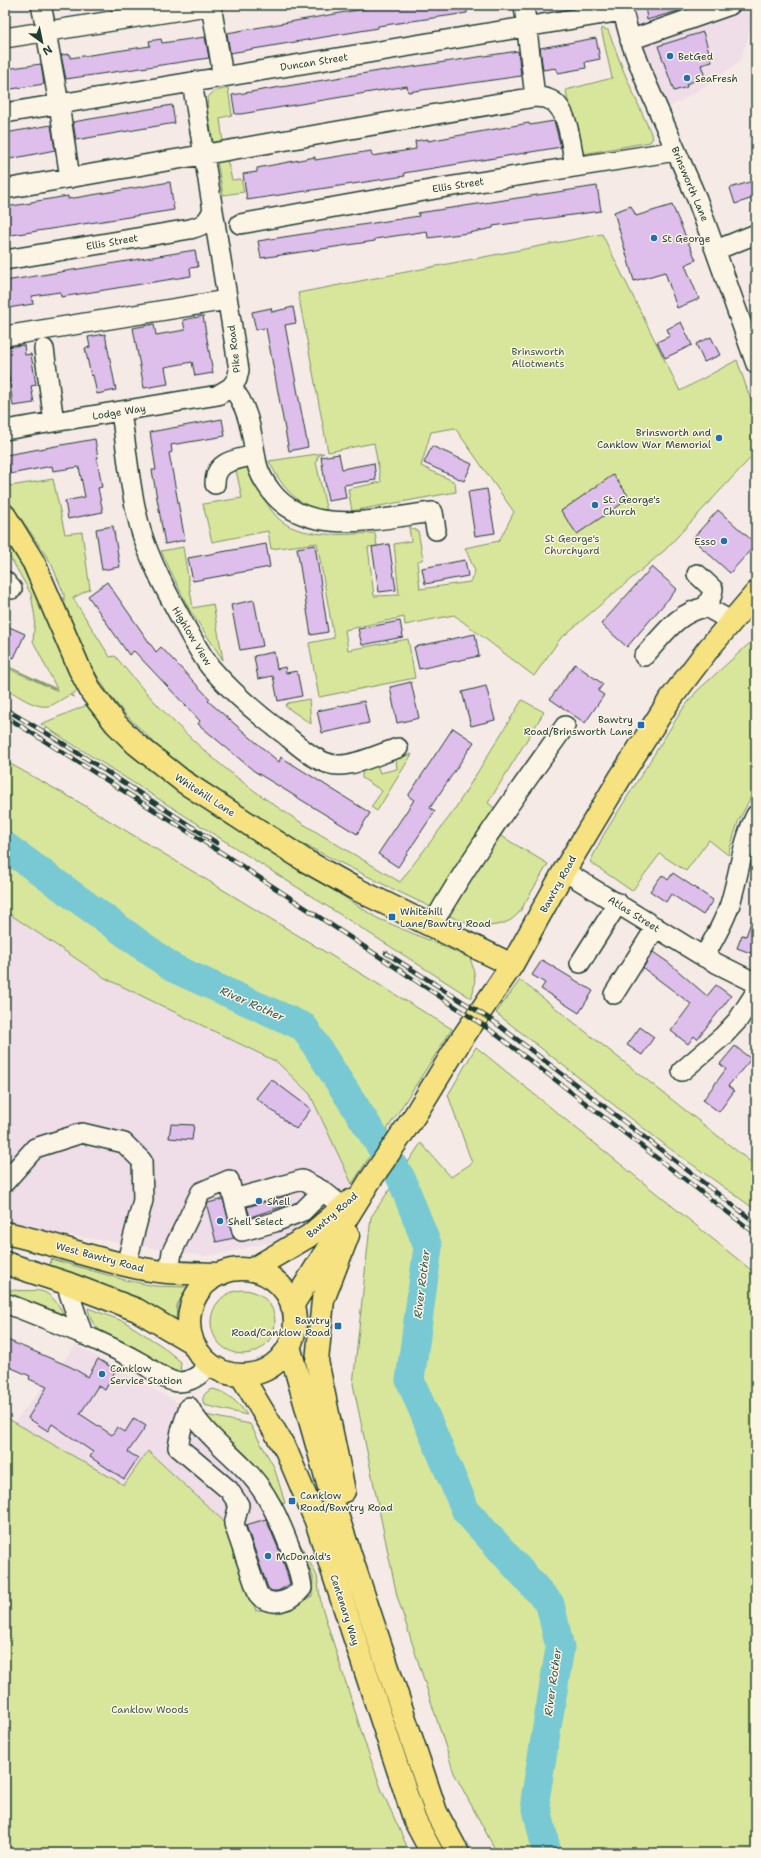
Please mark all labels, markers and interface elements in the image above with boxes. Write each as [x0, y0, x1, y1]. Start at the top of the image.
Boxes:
north arrow [22, 22, 62, 62]
text: N [39, 41, 55, 59]
street label: Duncan Street [279, 50, 349, 74]
place label: BetGed [678, 50, 714, 63]
marker: BetGed [665, 51, 675, 61]
place label: SeaFresh [695, 72, 738, 85]
marker: SeaFresh [682, 73, 692, 83]
street label: Brinsworth Lane [668, 145, 712, 224]
street label: Ellis Street [431, 174, 485, 196]
street label: Ellis Street [85, 231, 139, 253]
place label: St George [662, 232, 711, 245]
marker: St George [649, 233, 659, 243]
street label: Pike Road [225, 324, 243, 374]
park label: Brinsworth Allotments [511, 345, 565, 370]
street label: Lodge Way [91, 401, 147, 423]
place label: Brinsworth and Canklow War Memorial [597, 426, 712, 451]
marker: Brinsworth and Canklow War Memorial [714, 433, 724, 443]
place label: St. George's Church [603, 493, 660, 518]
marker: St. George's Church [590, 500, 600, 510]
park label: St George's Churchyard [544, 532, 600, 557]
place label: Esso [694, 535, 716, 548]
marker: Esso [719, 536, 729, 546]
street label: Highlow View [169, 604, 215, 668]
place label: Bawtry Road/Brinsworth Lane [524, 713, 633, 738]
marker: Bawtry Road/Brinsworth Lane [636, 720, 646, 730]
street label: Whitehill Lane [172, 771, 238, 820]
street label: Bawtry Road [537, 853, 579, 915]
street label: Atlas Street [606, 893, 662, 935]
place label: Whitehill Lane/Bawtry Road [400, 905, 492, 930]
marker: Whitehill Lane/Bawtry Road [387, 912, 397, 922]
water label: River Rother [218, 983, 287, 1025]
street label: Bawtry Road [304, 1189, 361, 1241]
place label: Shell [267, 1195, 290, 1208]
marker: Shell [254, 1196, 264, 1206]
place label: Shell Select [228, 1215, 283, 1228]
marker: Shell Select [215, 1216, 225, 1226]
street label: West Bawtry Road [55, 1239, 146, 1275]
water label: River Rother [410, 1248, 434, 1319]
place label: Bawtry Road/Canklow Road [231, 1314, 331, 1339]
marker: Bawtry Road/Canklow Road [333, 1321, 343, 1331]
place label: Canklow Service Station [110, 1362, 182, 1387]
marker: Canklow Service Station [97, 1369, 107, 1379]
place label: Canklow Road/Bawtry Road [300, 1489, 393, 1514]
marker: Canklow Road/Bawtry Road [287, 1496, 297, 1506]
place label: McDonald's [276, 1550, 331, 1563]
marker: McDonald's [263, 1551, 273, 1561]
street label: Centenary Way [327, 1573, 363, 1647]
water label: River Rother [541, 1646, 565, 1717]
park label: Canklow Woods [111, 1703, 189, 1716]

